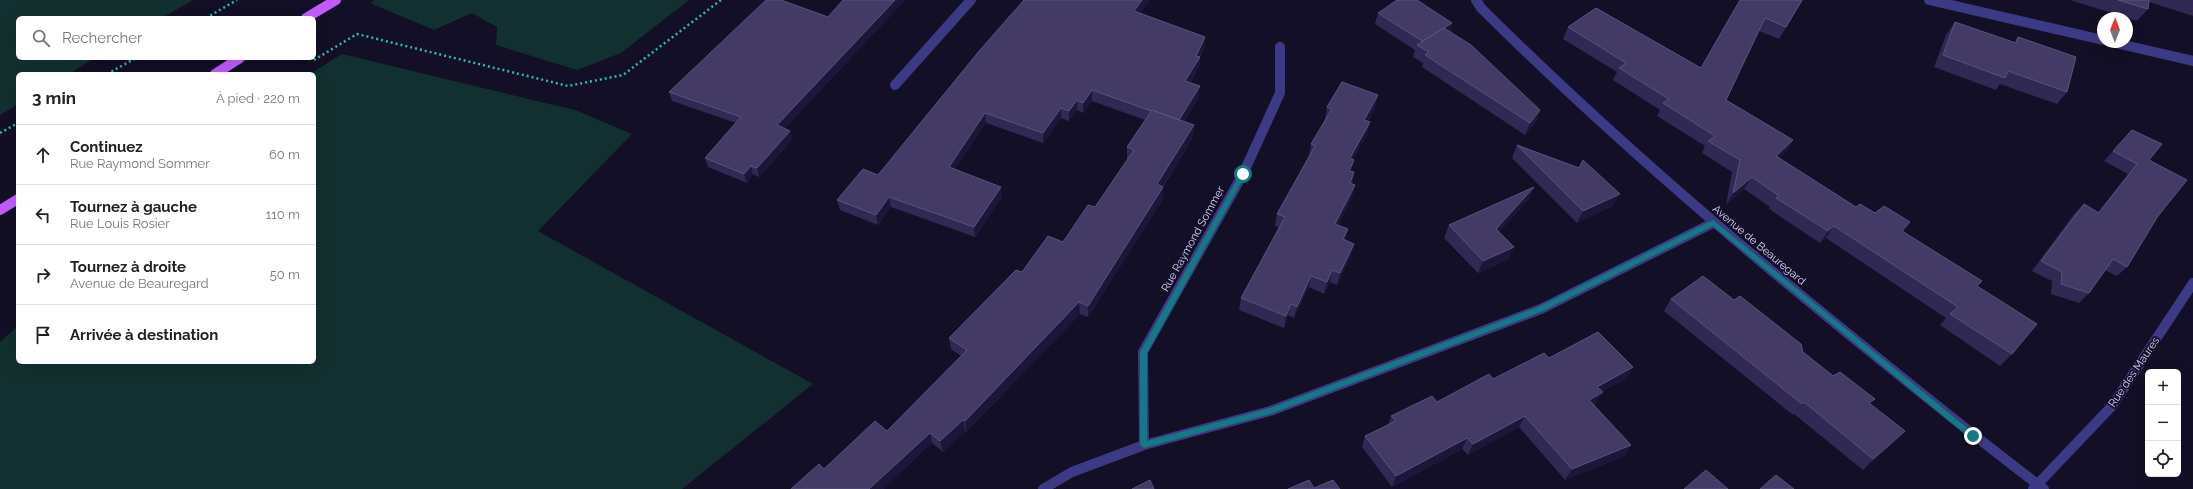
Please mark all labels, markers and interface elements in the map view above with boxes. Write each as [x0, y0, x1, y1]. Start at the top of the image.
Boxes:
north arrow [2097, 12, 2133, 48]
search box [16, 16, 316, 60]
icon: search [30, 27, 52, 49]
text: Rechercher [62, 29, 142, 47]
text: 3 min [32, 88, 76, 108]
text: À pied · 220 m [216, 91, 300, 106]
text: Continuez [70, 138, 143, 156]
icon: ahead [32, 144, 54, 166]
text: 60 m [269, 147, 300, 162]
text: Rue Raymond Sommer [70, 156, 210, 171]
route start [1234, 165, 1252, 183]
street label: Rue Raymond Sommer [1159, 184, 1227, 294]
text: Tournez à gauche [70, 198, 197, 216]
street label: Avenue de Beauregard [1710, 202, 1808, 288]
icon: left [32, 204, 54, 226]
text: 110 m [266, 207, 300, 222]
text: Rue Louis Rosier [70, 216, 170, 231]
text: Tournez à droite [70, 258, 186, 276]
icon: right [32, 264, 54, 286]
text: 50 m [270, 267, 300, 282]
text: Avenue de Beauregard [70, 276, 209, 291]
icon: arrive [32, 324, 54, 346]
text: Arrivée à destination [70, 326, 218, 344]
street label: Rue des Maures [2106, 334, 2162, 410]
map controls [2145, 369, 2181, 477]
button: + [2145, 369, 2181, 405]
button: − [2145, 405, 2181, 441]
route end [1964, 427, 1982, 445]
button: locate [2145, 441, 2181, 477]

